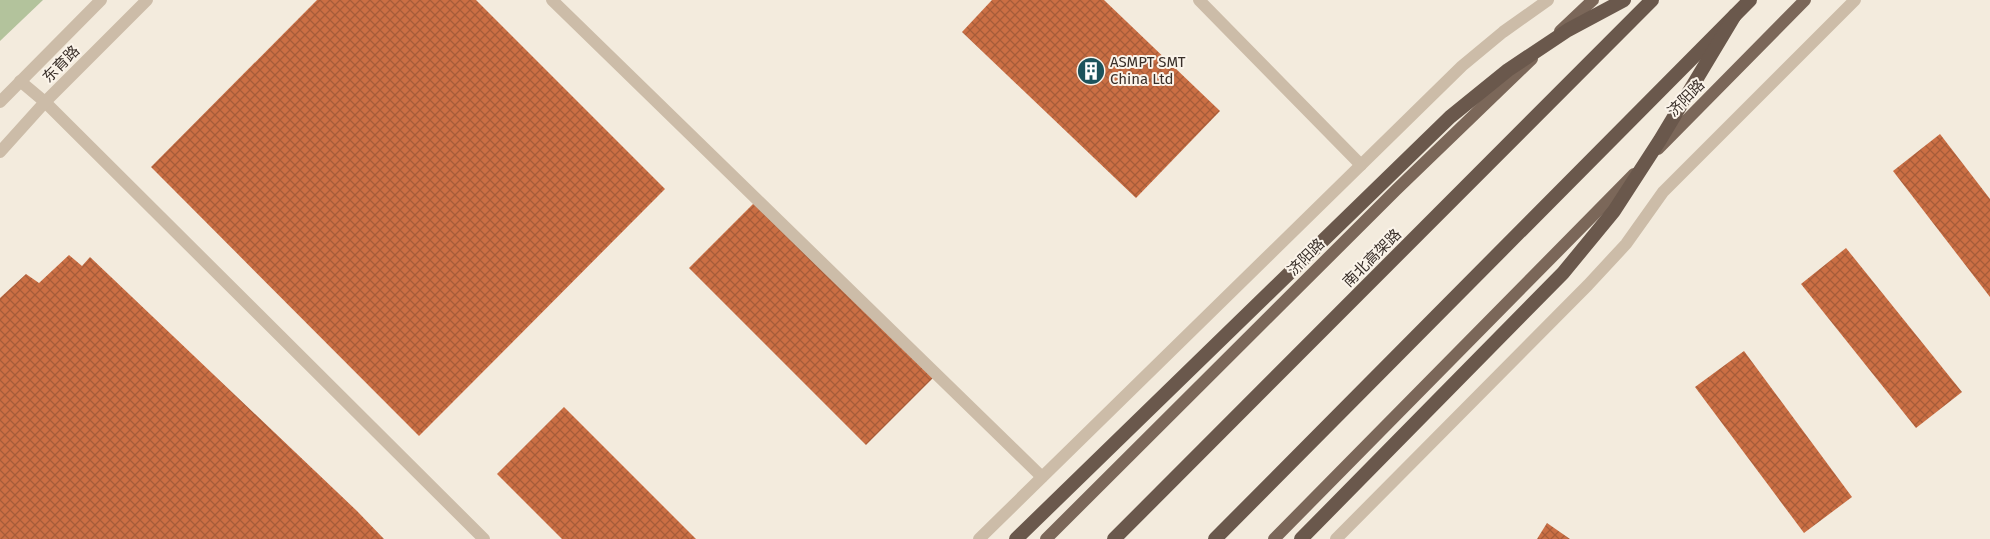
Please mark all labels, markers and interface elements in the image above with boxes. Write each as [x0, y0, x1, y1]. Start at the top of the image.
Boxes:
street label: 东育路 [39, 42, 83, 86]
place label: ASMPT SMT China Ltd [1110, 53, 1186, 88]
building icon: ASMPT SMT China Ltd [1076, 56, 1106, 86]
street label: 济阳路 [1664, 76, 1708, 120]
street label: 南北高架路 [1339, 225, 1405, 291]
street label: 济阳路 [1284, 235, 1328, 279]

